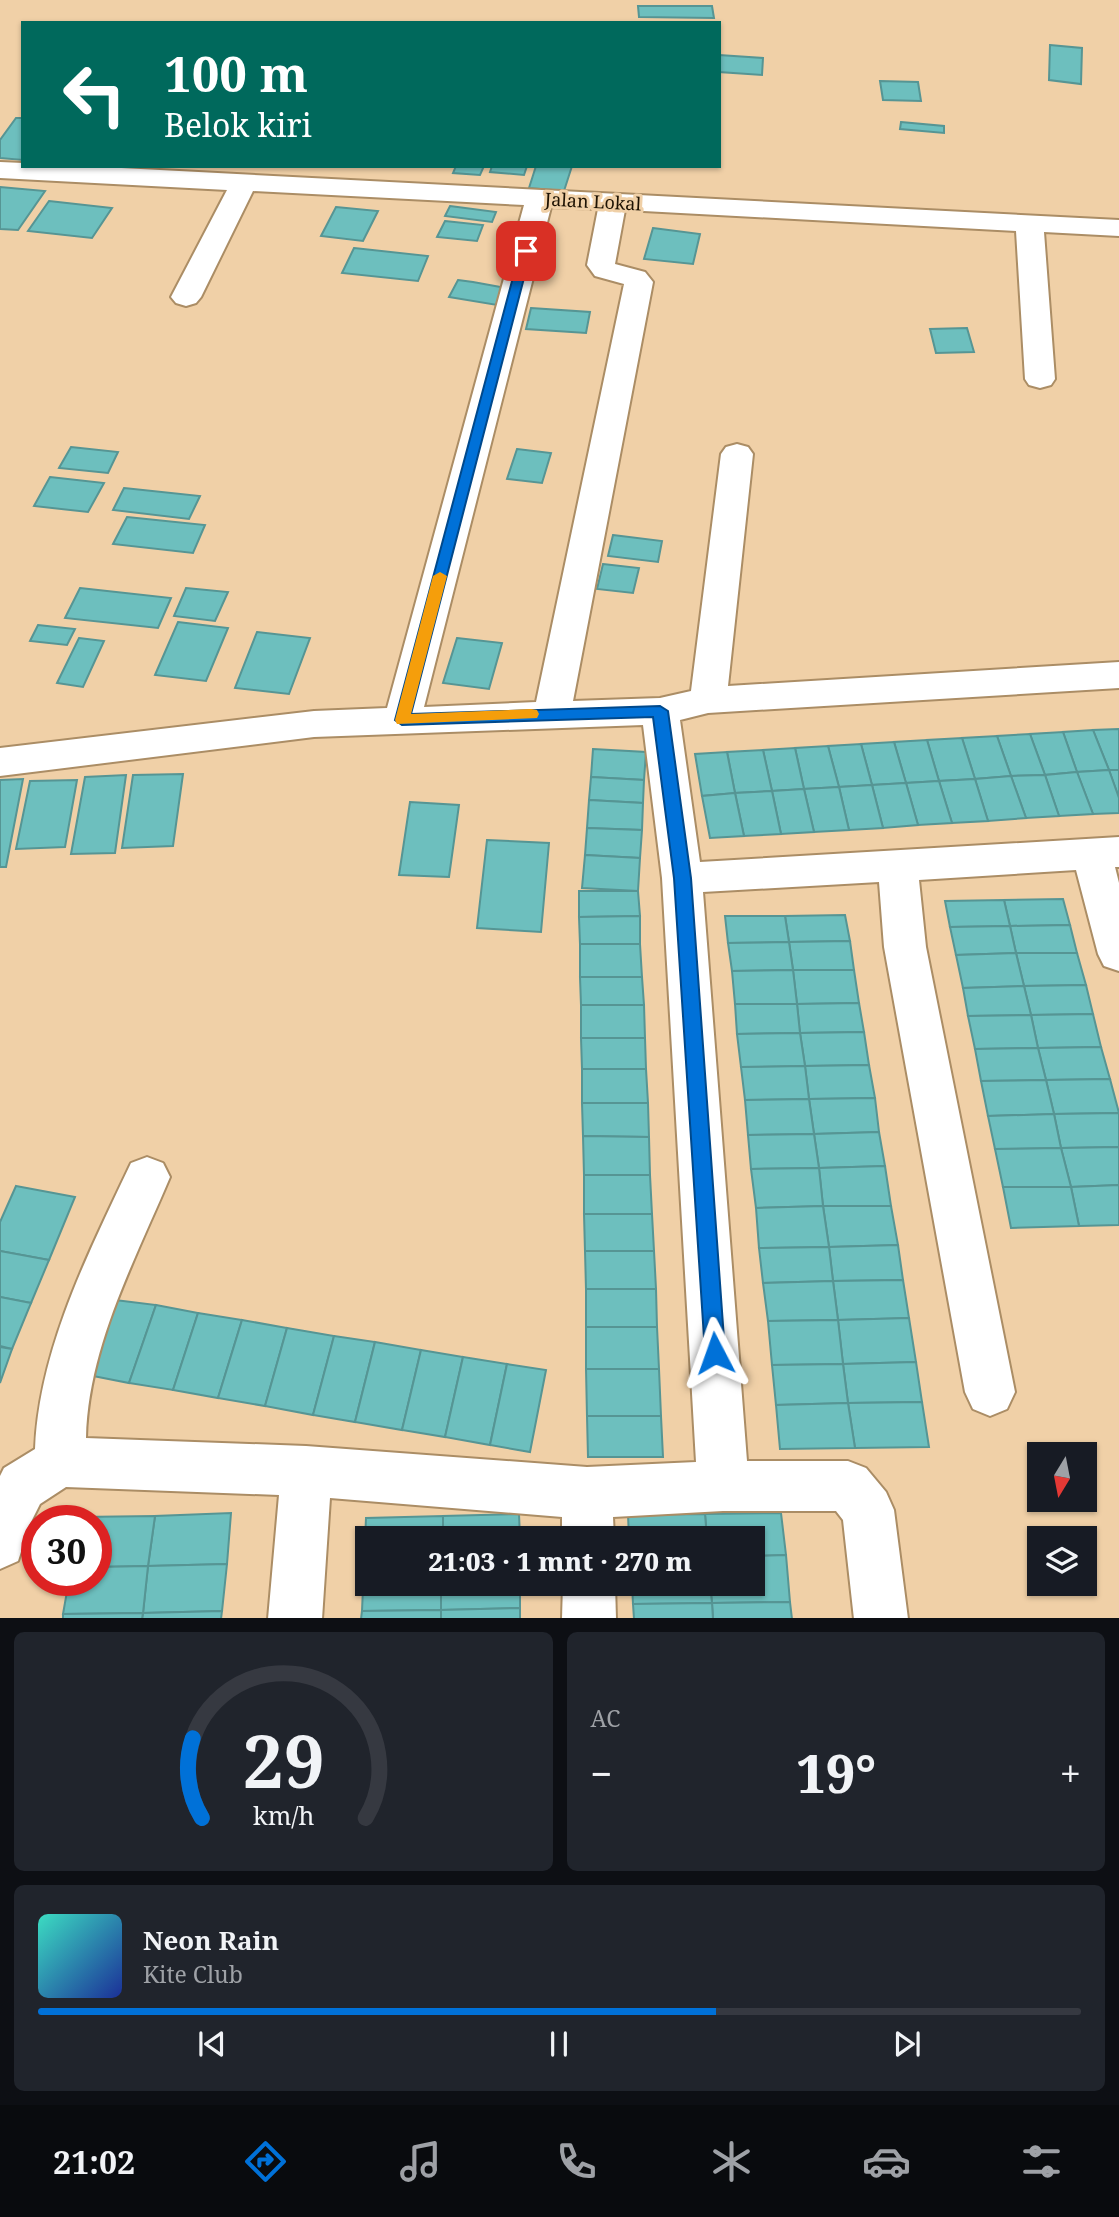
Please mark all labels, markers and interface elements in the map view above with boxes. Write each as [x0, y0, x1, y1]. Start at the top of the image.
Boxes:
text: 100 m [164, 40, 308, 106]
icon: left [49, 49, 140, 140]
text: Belok kiri [164, 103, 312, 146]
street label: Jalan Lokal [543, 186, 642, 216]
pin [496, 221, 556, 281]
icon: arrive [507, 232, 545, 270]
position arrow [678, 1316, 752, 1390]
north arrow [1027, 1442, 1097, 1512]
map controls [1027, 1442, 1097, 1596]
speed limit sign: 30 [21, 1505, 112, 1596]
button: layers [1027, 1526, 1097, 1596]
text: 21:03 · 1 mnt · 270 m [428, 1543, 692, 1579]
text: AC [591, 1702, 620, 1734]
text: 29 [242, 1710, 324, 1809]
text: 19° [796, 1737, 876, 1808]
text: − [591, 1747, 613, 1799]
text: + [1060, 1747, 1081, 1799]
text: km/h [253, 1797, 314, 1831]
text: Neon Rain [143, 1922, 279, 1958]
text: Kite Club [143, 1958, 243, 1990]
icon: previous [193, 2025, 231, 2063]
icon: pause [540, 2025, 578, 2063]
icon: next [888, 2025, 926, 2063]
icon: directions [241, 2137, 290, 2186]
icon: music [396, 2137, 445, 2186]
icon: phone [552, 2137, 601, 2186]
icon: climate [707, 2137, 756, 2186]
icon: car [862, 2137, 911, 2186]
icon: filters [1017, 2137, 1066, 2186]
text: 21:02 [53, 2140, 135, 2183]

